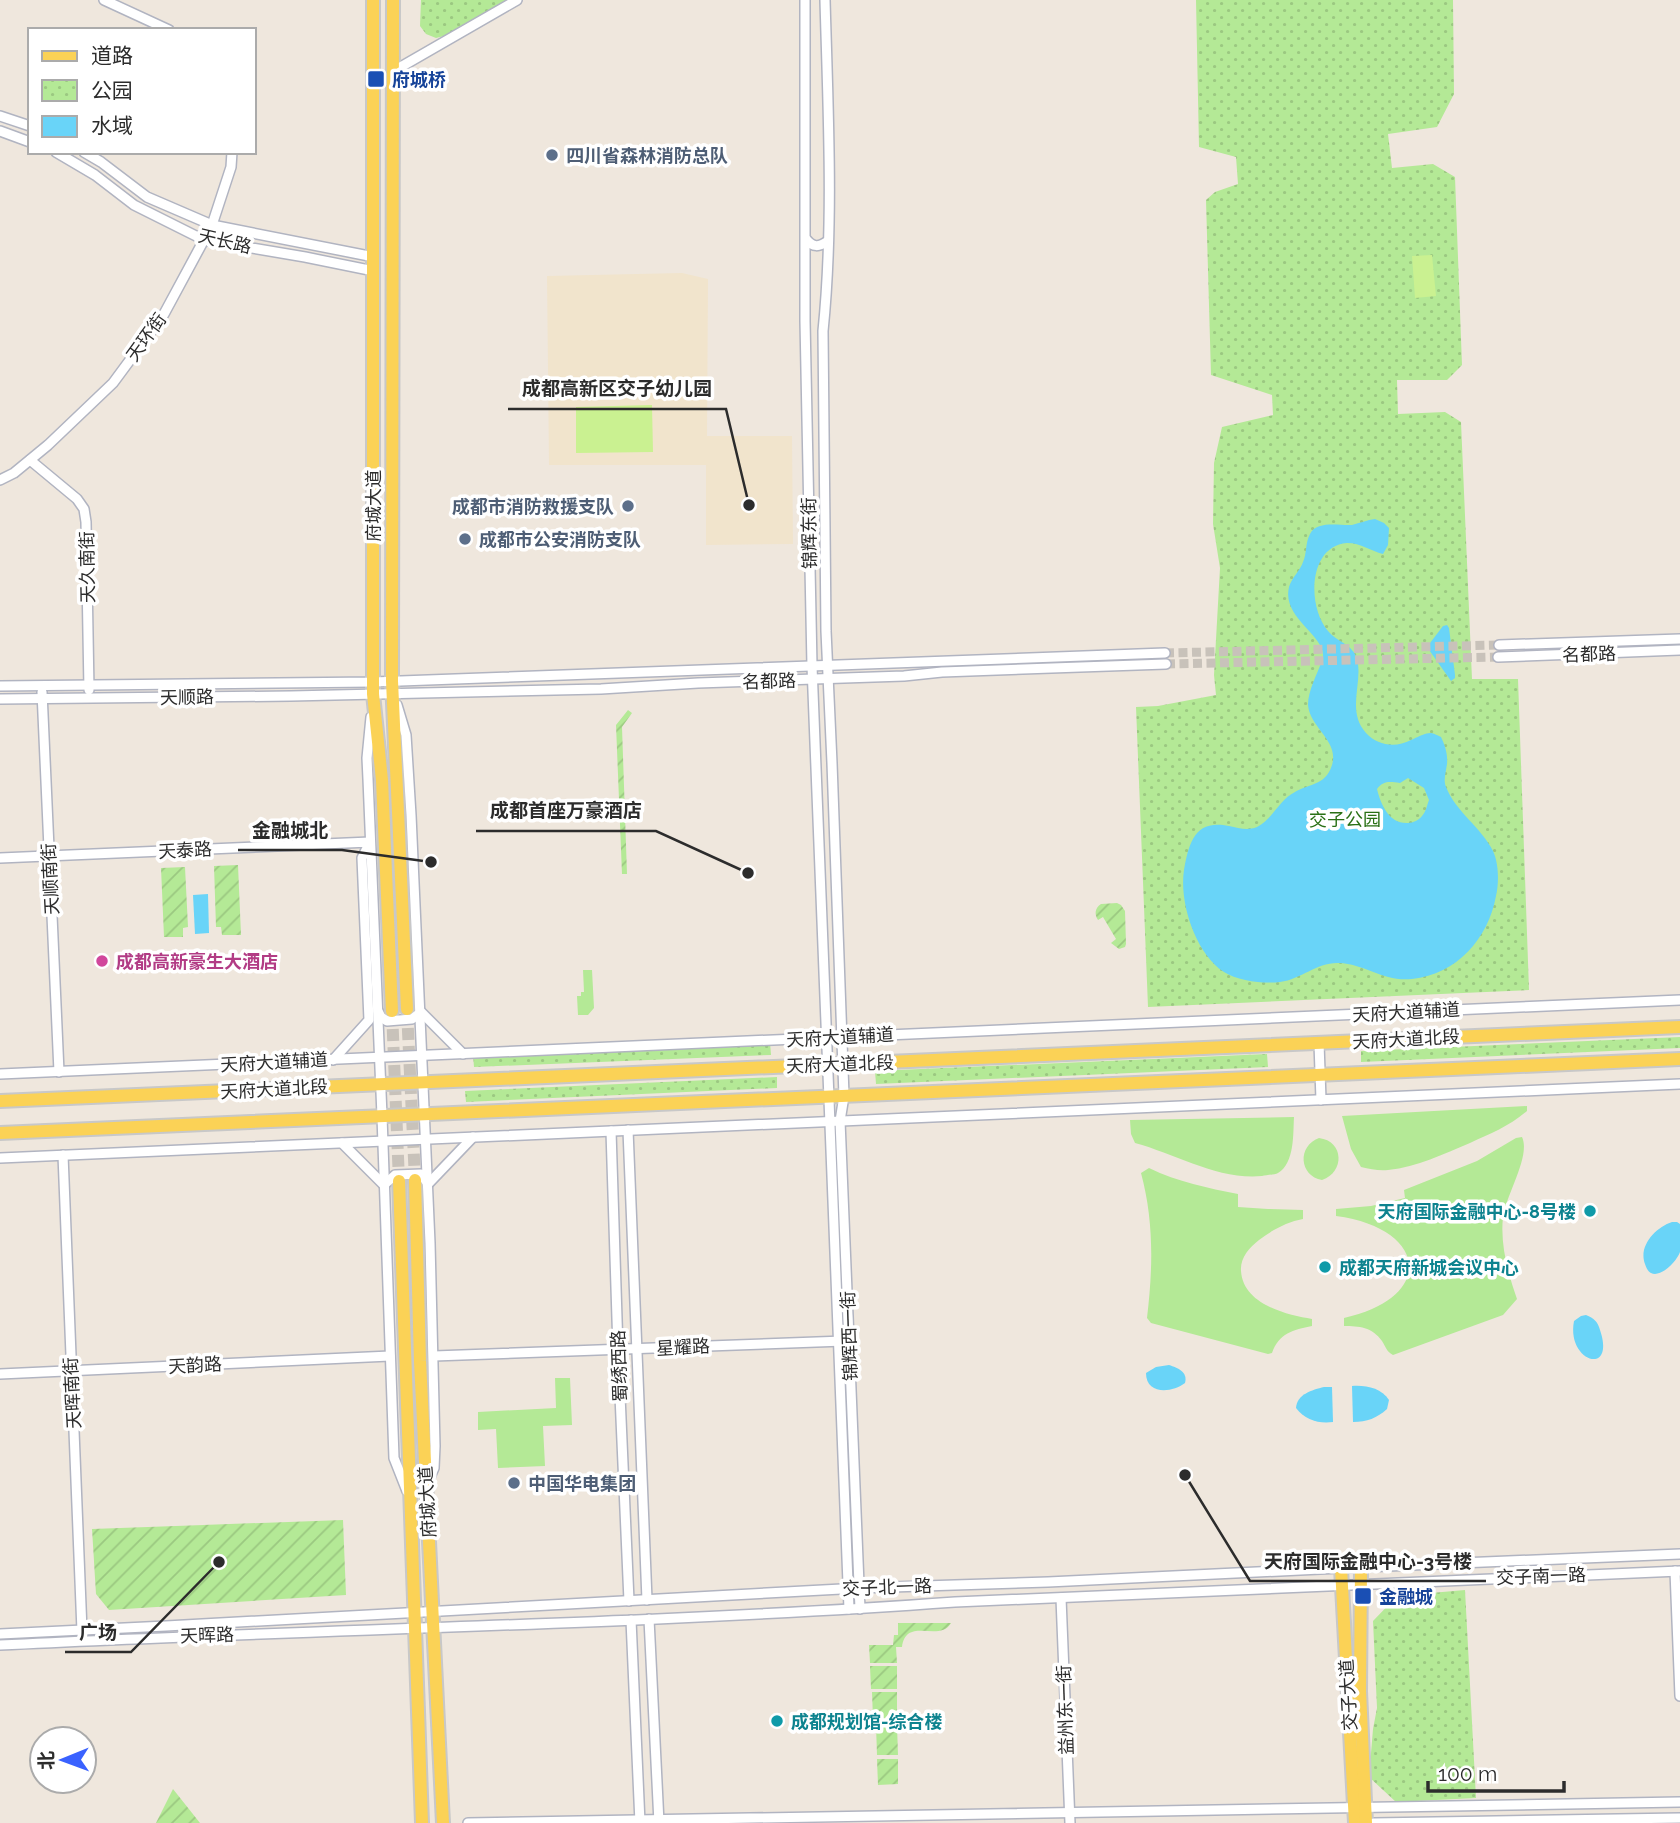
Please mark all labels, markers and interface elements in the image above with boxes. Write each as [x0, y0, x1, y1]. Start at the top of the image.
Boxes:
legend [28, 28, 256, 154]
text: 道路 [91, 43, 133, 68]
marker: 府城桥 [366, 69, 386, 89]
place label: 府城桥 [392, 69, 446, 90]
text: 公园 [91, 78, 133, 103]
text: 水域 [91, 113, 133, 138]
place label: 四川省森林消防总队 [566, 145, 728, 166]
marker: 四川省森林消防总队 [544, 147, 560, 163]
street label: 天长路 [196, 225, 254, 257]
street label: 天环街 [122, 309, 170, 365]
callout: 成都高新区交子幼儿园 [508, 369, 726, 409]
text: 成都高新区交子幼儿园 [522, 377, 712, 399]
street label: 府城大道 [363, 470, 384, 542]
place label: 成都市消防救援支队 [452, 496, 614, 517]
street label: 锦辉东街 [798, 497, 820, 569]
marker: 成都市消防救援支队 [620, 498, 636, 514]
place label: 成都市公安消防支队 [479, 529, 641, 550]
street label: 天久南街 [76, 531, 98, 603]
marker: 成都市公安消防支队 [457, 531, 473, 547]
street label: 名都路 [1562, 643, 1616, 665]
street label: 名都路 [742, 670, 796, 692]
street label: 天顺路 [160, 686, 214, 708]
callout: 成都首座万豪酒店 [476, 791, 656, 831]
text: 成都首座万豪酒店 [490, 799, 642, 821]
park label: 交子公园 [1309, 809, 1381, 830]
callout: 金融城北 [238, 810, 342, 850]
text: 金融城北 [252, 819, 328, 841]
street label: 天泰路 [157, 838, 213, 862]
street label: 天顺南街 [38, 842, 62, 916]
place label: 成都高新豪生大酒店 [116, 951, 278, 972]
marker: 成都高新豪生大酒店 [94, 953, 110, 969]
street label: 天府大道辅道 [1352, 999, 1460, 1025]
street label: 天府大道辅道 [786, 1024, 894, 1050]
street label: 天府大道北段 [1352, 1026, 1460, 1052]
street label: 天府大道辅道 [220, 1049, 328, 1075]
street label: 天府大道北段 [786, 1052, 894, 1076]
street label: 天府大道北段 [220, 1076, 328, 1102]
place label: 天府国际金融中心-8号楼 [1378, 1201, 1576, 1222]
marker: 天府国际金融中心-8号楼 [1582, 1203, 1598, 1219]
place label: 成都天府新城会议中心 [1339, 1257, 1519, 1278]
marker: 成都天府新城会议中心 [1317, 1259, 1333, 1275]
street label: 锦辉西一街 [837, 1291, 861, 1381]
street label: 蜀绣西路 [607, 1330, 631, 1402]
street label: 星耀路 [655, 1335, 711, 1359]
street label: 天韵路 [167, 1353, 223, 1377]
street label: 天晖南街 [60, 1356, 84, 1430]
street label: 府城大道 [415, 1465, 439, 1539]
place label: 中国华电集团 [528, 1473, 636, 1494]
marker: 中国华电集团 [506, 1475, 522, 1491]
callout: 天府国际金融中心-3号楼 [1250, 1541, 1486, 1581]
text: 天府国际金融中心-3号楼 [1264, 1550, 1472, 1572]
street label: 交子南一路 [1496, 1564, 1586, 1588]
street label: 交子北一路 [842, 1575, 932, 1599]
marker: 金融城 [1353, 1586, 1373, 1606]
place label: 金融城 [1379, 1586, 1433, 1607]
callout: 广场 [65, 1612, 131, 1652]
text: 广场 [79, 1621, 117, 1643]
street label: 天晖路 [180, 1624, 234, 1646]
street label: 交子大道 [1336, 1658, 1360, 1732]
street label: 益州东一街 [1053, 1665, 1077, 1755]
place label: 成都规划馆-综合楼 [791, 1711, 943, 1732]
marker: 成都规划馆-综合楼 [769, 1713, 785, 1729]
north arrow [28, 1725, 98, 1795]
scale bar [1428, 1750, 1564, 1794]
text: 北 [35, 1751, 57, 1770]
text: 100 m [1438, 1761, 1497, 1786]

